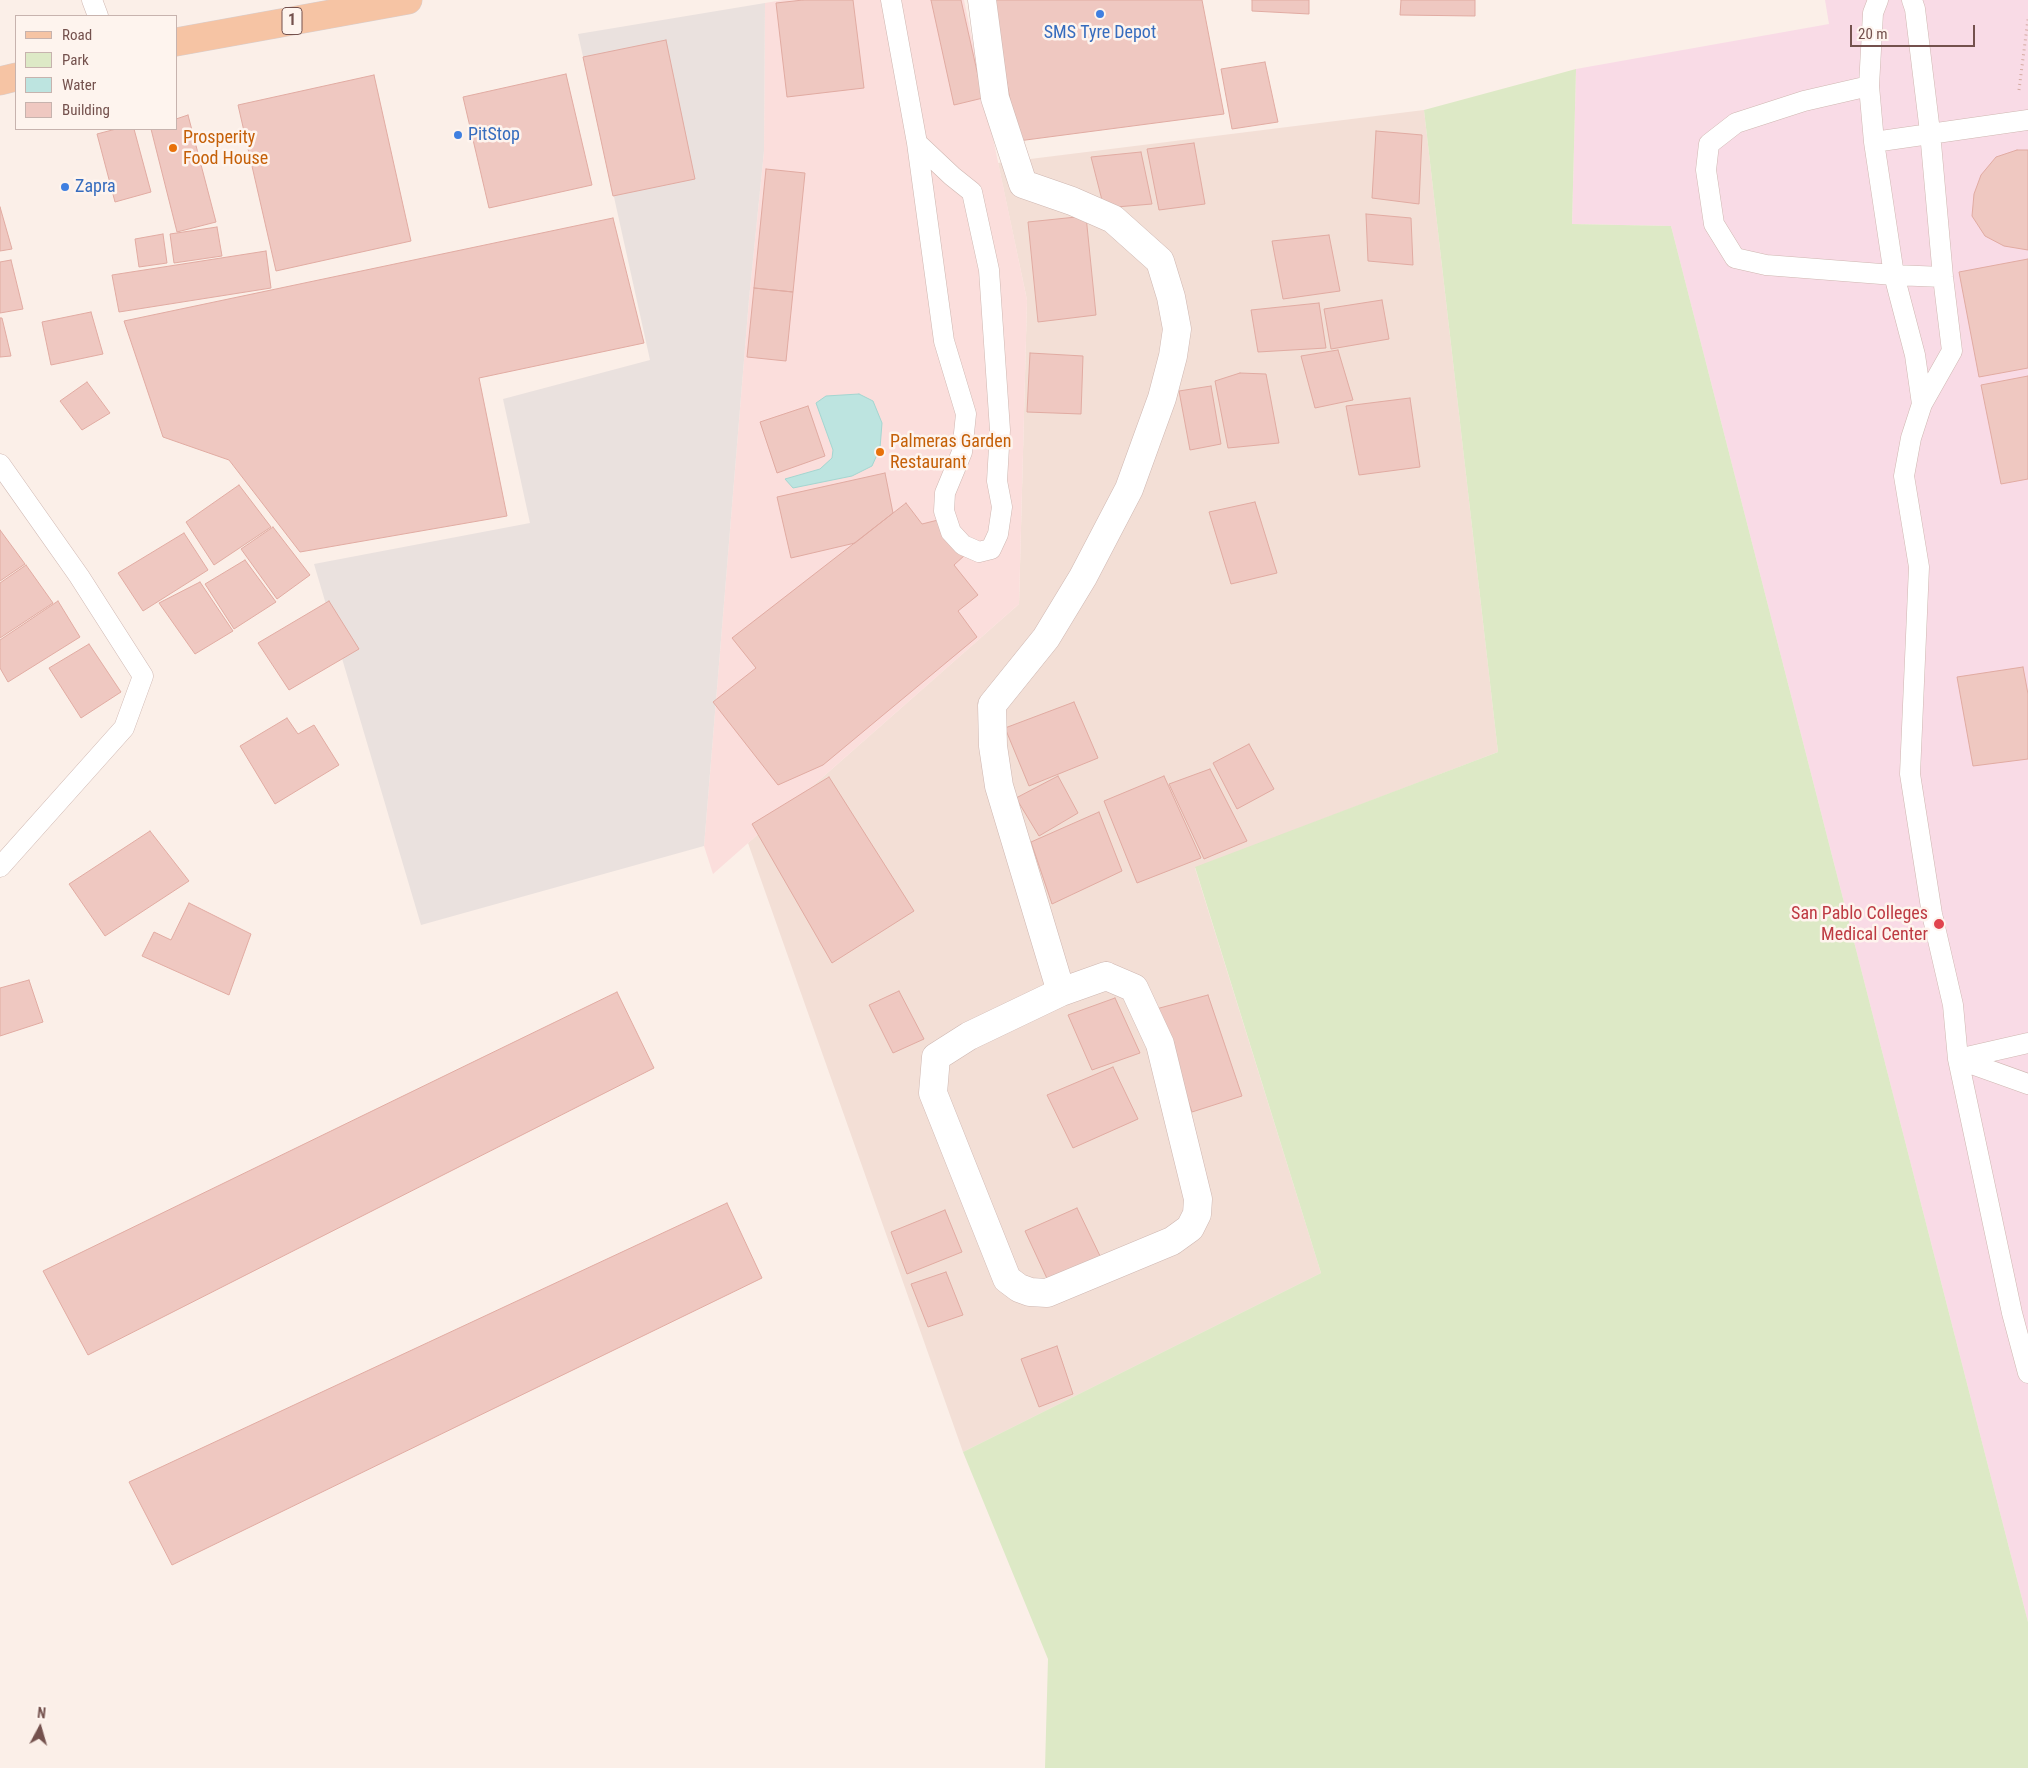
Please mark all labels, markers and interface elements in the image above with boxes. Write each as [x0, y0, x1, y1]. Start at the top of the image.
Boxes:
road number: 1 [282, 8, 302, 34]
marker: SMS Tyre Depot [1094, 8, 1106, 20]
legend [15, 15, 178, 130]
scale bar [1853, 15, 1978, 47]
place label: SMS Tyre Depot [1044, 22, 1156, 44]
text: 20 m [1858, 25, 1888, 43]
text: Road [62, 26, 92, 44]
text: Park [62, 51, 89, 69]
text: Water [62, 76, 96, 94]
text: Building [62, 101, 110, 119]
place label: PitStop [468, 124, 520, 146]
place label: Prosperity Food House [183, 127, 268, 170]
marker: PitStop [452, 129, 464, 141]
marker: Prosperity Food House [167, 142, 179, 154]
place label: Zapra [75, 176, 116, 198]
marker: Zapra [59, 181, 71, 193]
place label: Palmeras Garden Restaurant [890, 431, 1011, 474]
marker: Palmeras Garden Restaurant [874, 446, 886, 458]
place label: San Pablo Colleges Medical Center [1791, 903, 1928, 946]
marker: San Pablo Colleges Medical Center [1932, 917, 1946, 931]
north arrow [15, 1703, 65, 1753]
text: N [36, 1705, 47, 1721]

